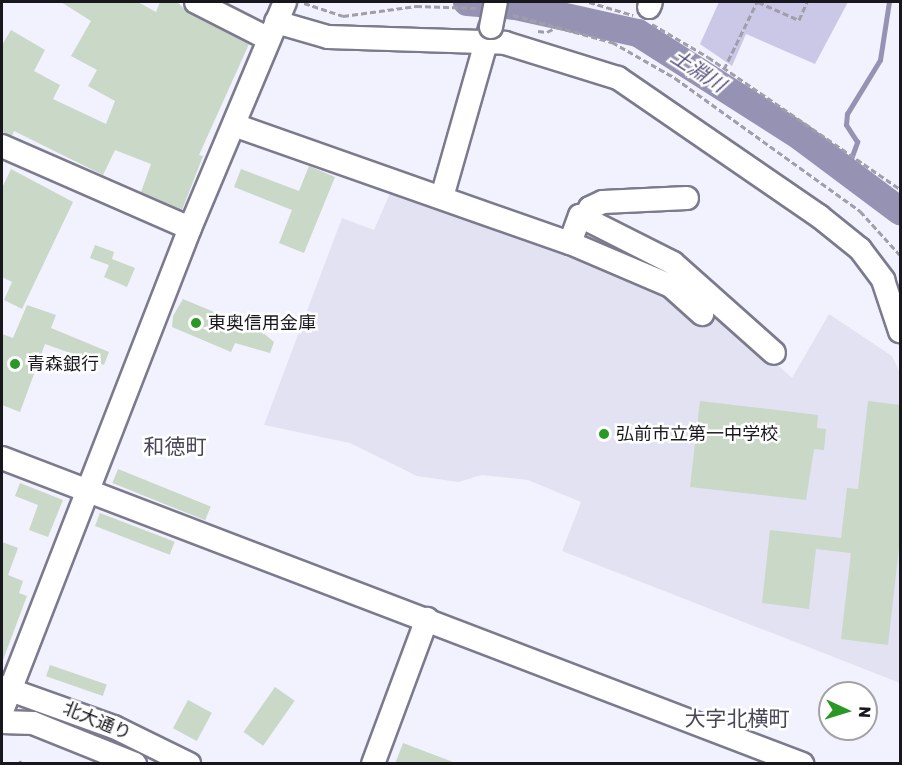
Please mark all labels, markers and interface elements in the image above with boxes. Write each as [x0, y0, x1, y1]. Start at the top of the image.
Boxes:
water label: 土淵川 [666, 45, 730, 97]
place label: 東奥信用金庫 [208, 312, 316, 334]
marker: 東奥信用金庫 [189, 316, 203, 330]
place label: 青森銀行 [27, 353, 99, 375]
marker: 青森銀行 [8, 357, 22, 371]
place label: 弘前市立第一中学校 [616, 423, 778, 445]
marker: 弘前市立第一中学校 [597, 427, 611, 441]
district label: 和徳町 [144, 434, 206, 460]
north arrow [818, 681, 878, 741]
street label: 北大通り [60, 698, 134, 744]
district label: 大字北横町 [685, 706, 789, 732]
text: N [855, 706, 874, 719]

